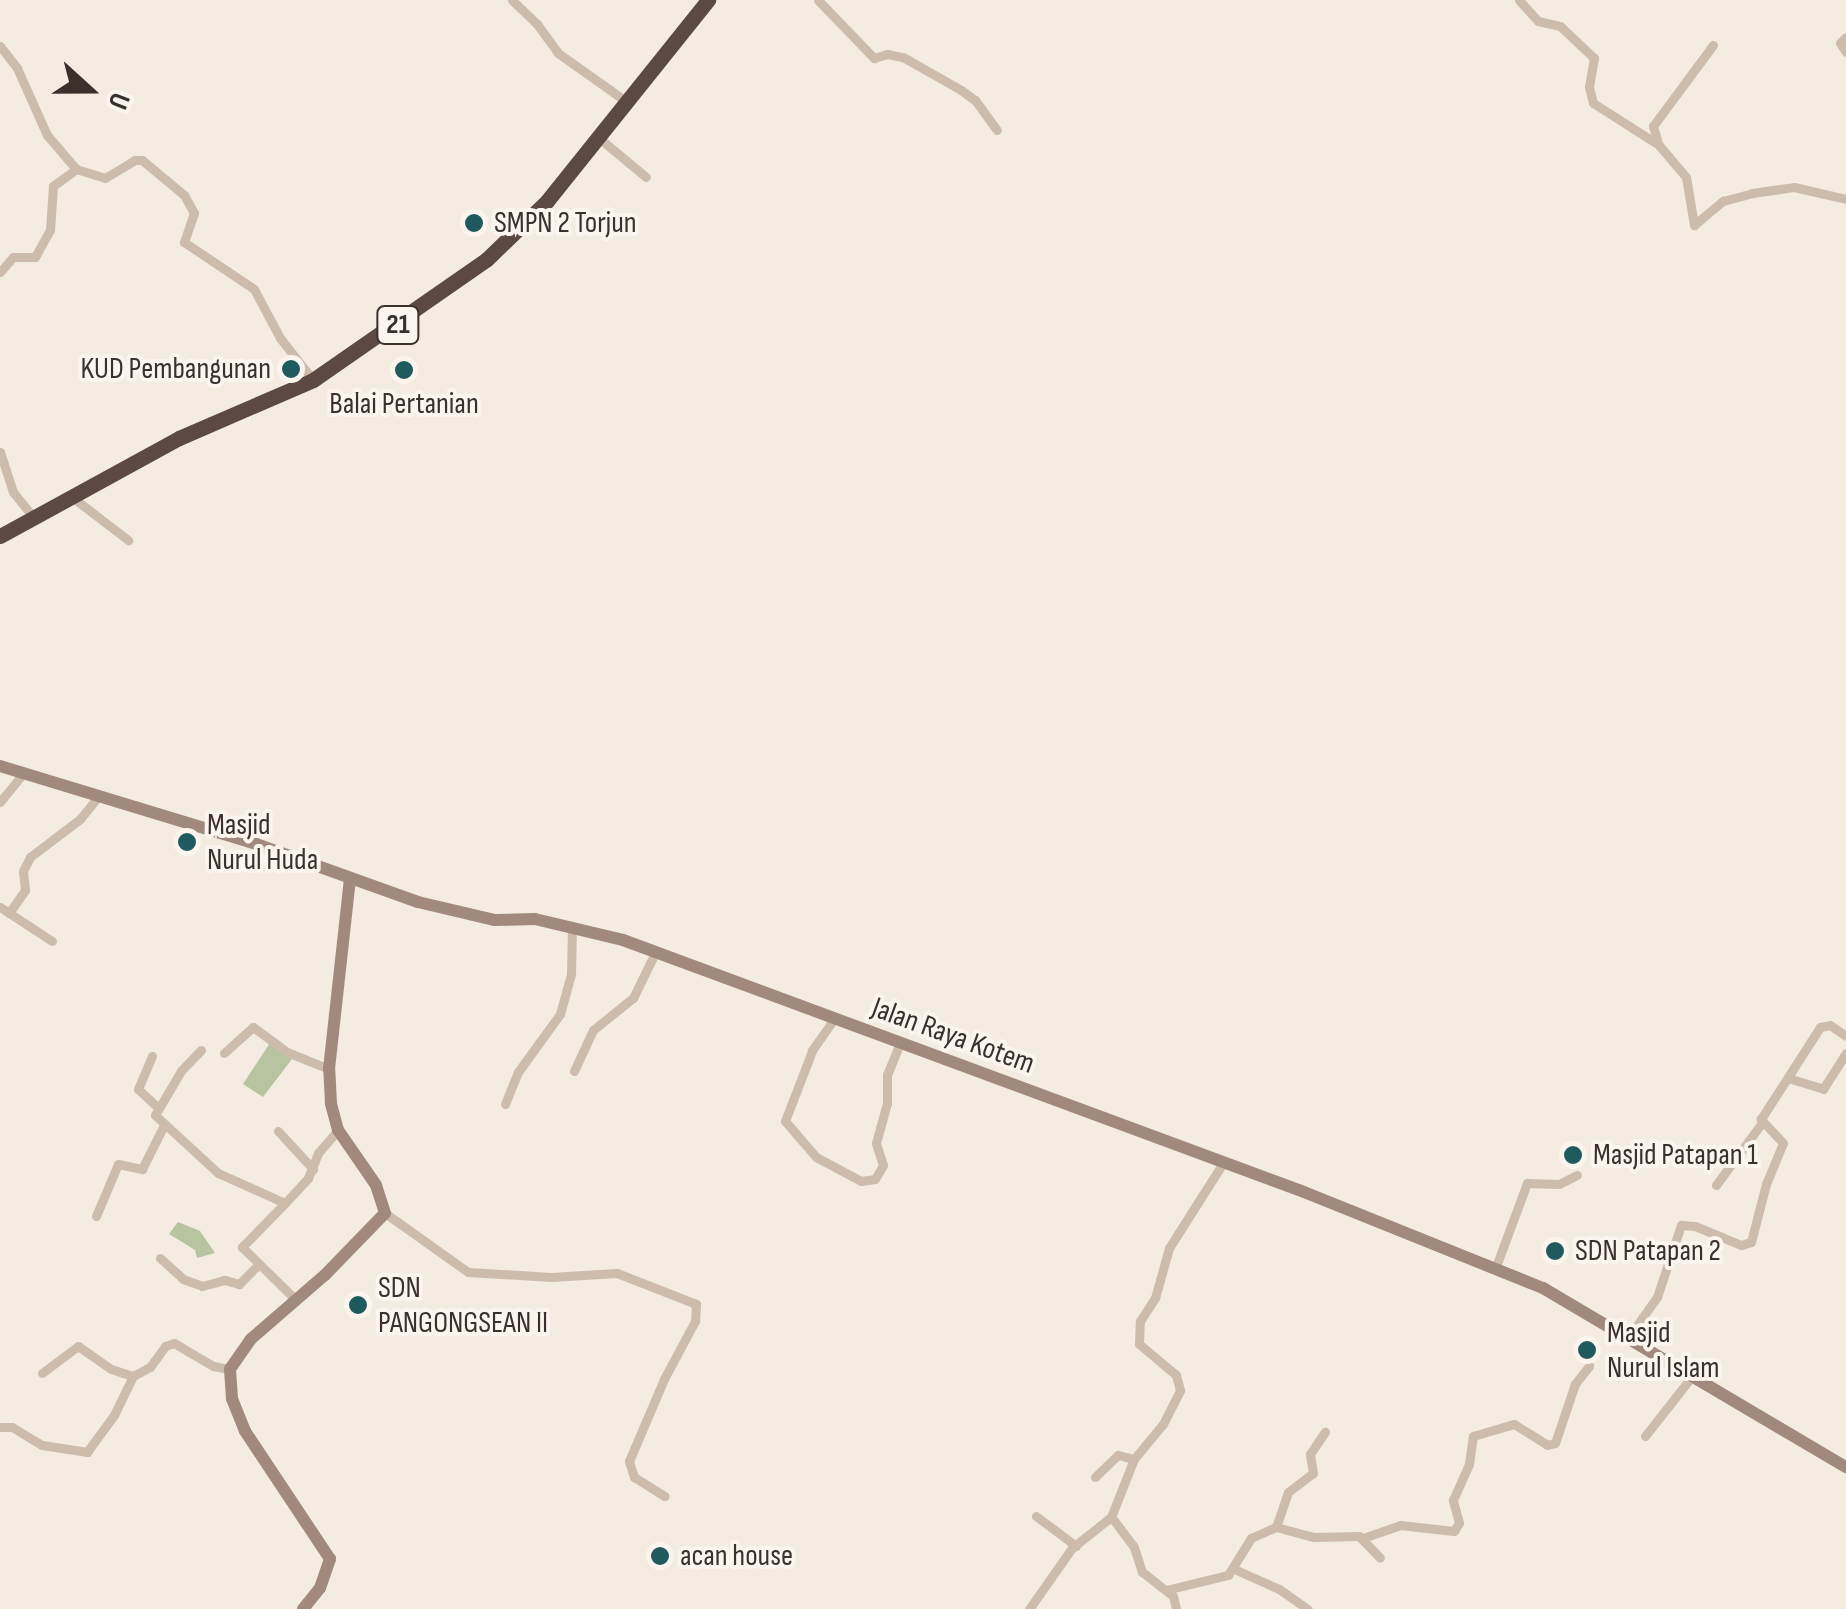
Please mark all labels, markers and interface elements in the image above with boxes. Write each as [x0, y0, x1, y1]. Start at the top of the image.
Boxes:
north arrow [40, 40, 140, 140]
text: U [100, 88, 136, 114]
place label: SMPN 2 Torjun [494, 205, 637, 241]
marker: SMPN 2 Torjun [463, 212, 485, 234]
road number: 21 [376, 302, 420, 348]
place label: KUD Pembangunan [80, 351, 271, 387]
marker: KUD Pembangunan [280, 358, 302, 380]
marker: Balai Pertanian [393, 359, 415, 381]
place label: Balai Pertanian [329, 386, 479, 422]
place label: Masjid Nurul Huda [207, 807, 318, 878]
marker: Masjid Nurul Huda [176, 831, 198, 853]
street label: Jalan Raya Kotem [867, 990, 1039, 1082]
place label: Masjid Patapan 1 [1593, 1137, 1758, 1173]
marker: Masjid Patapan 1 [1562, 1144, 1584, 1166]
place label: SDN Patapan 2 [1575, 1233, 1721, 1269]
marker: SDN Patapan 2 [1544, 1240, 1566, 1262]
place label: SDN PANGONGSEAN II [378, 1270, 548, 1340]
marker: SDN PANGONGSEAN II [347, 1294, 369, 1316]
place label: Masjid Nurul Islam [1607, 1315, 1720, 1386]
marker: Masjid Nurul Islam [1576, 1339, 1598, 1361]
place label: acan house [680, 1538, 793, 1574]
marker: acan house [649, 1545, 671, 1567]

